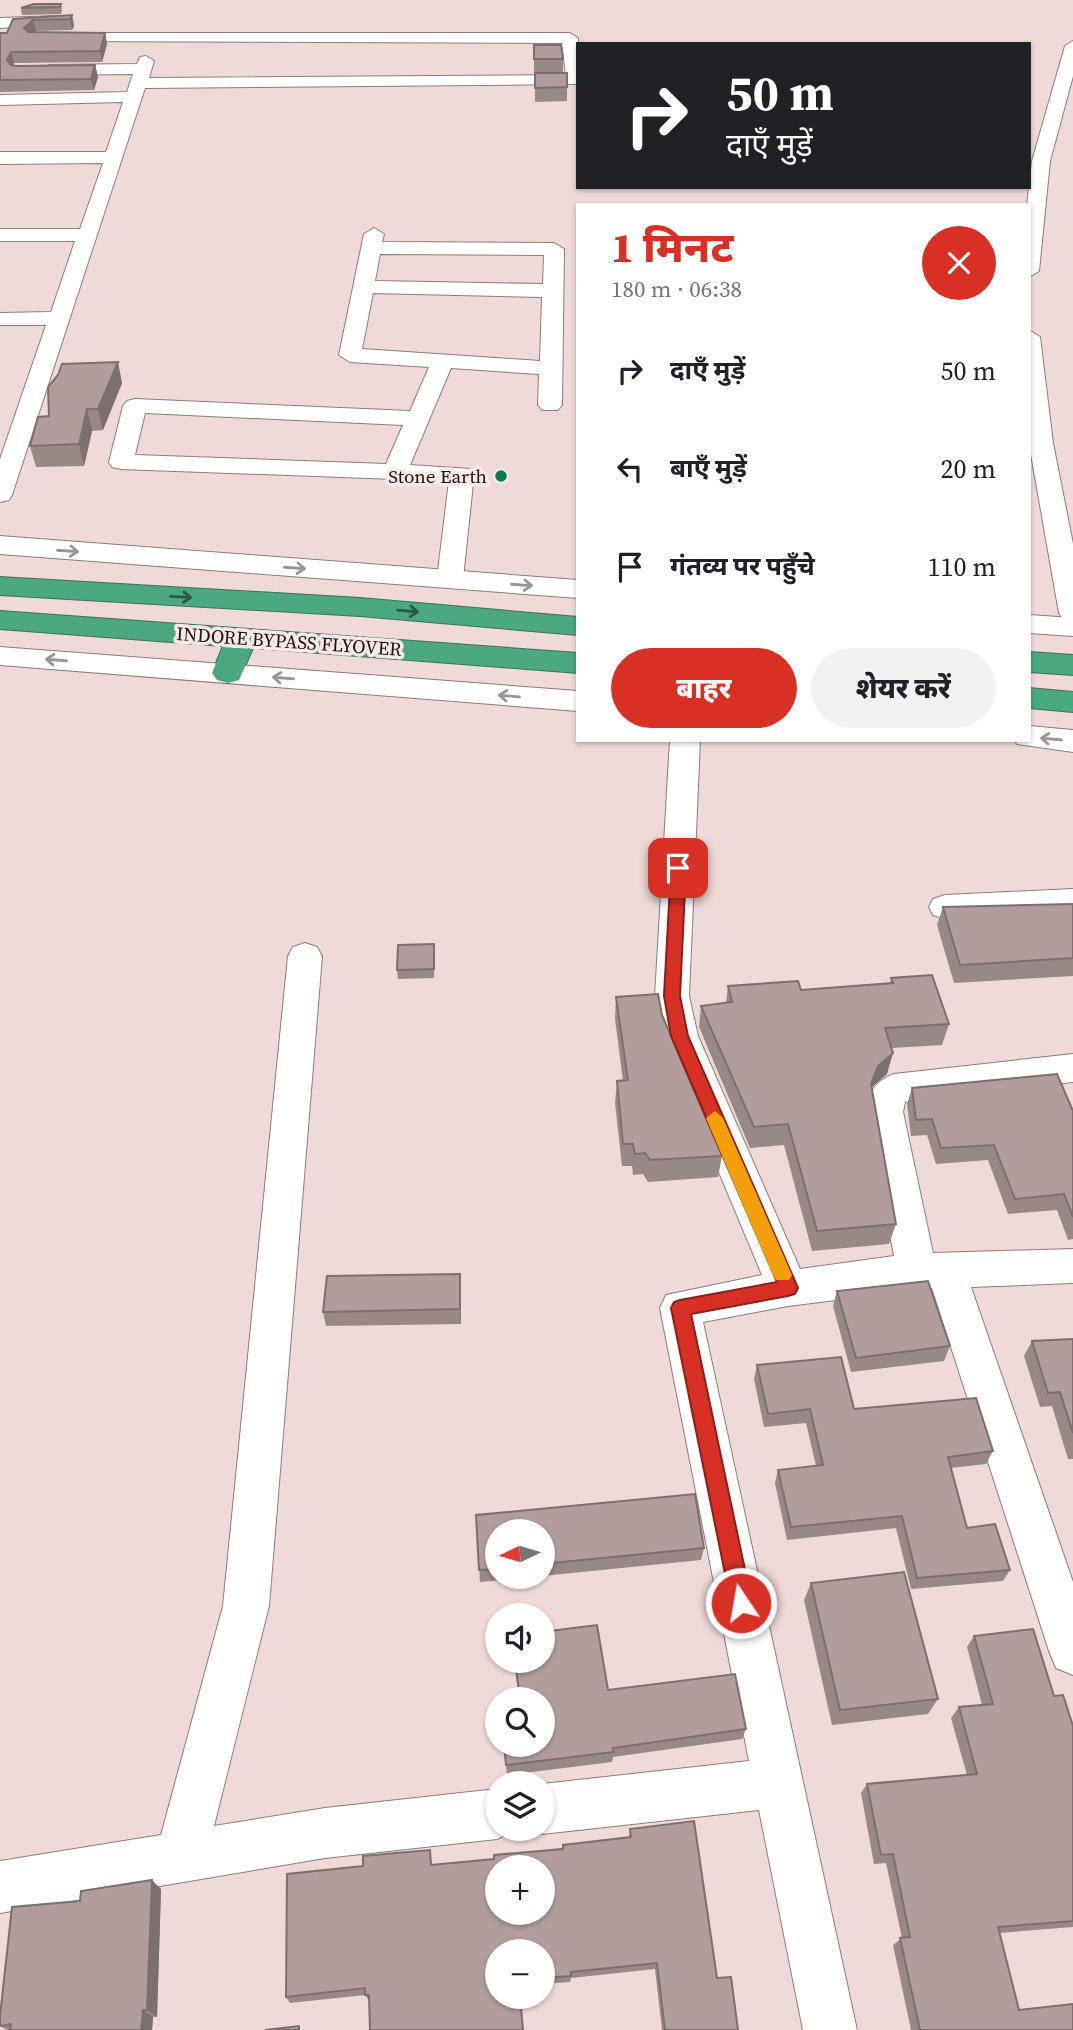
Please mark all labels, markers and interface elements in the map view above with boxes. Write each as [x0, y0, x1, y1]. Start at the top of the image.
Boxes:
text: 50 m [726, 59, 834, 126]
icon: right [611, 70, 702, 161]
text: दाएँ मुड़ें [726, 123, 813, 167]
text: 1 मिनट [611, 218, 733, 276]
button: close [922, 226, 996, 300]
text: 180 m · 06:38 [611, 273, 742, 305]
icon: right [611, 352, 649, 390]
text: दाएँ मुड़ें [670, 352, 745, 388]
text: 50 m [941, 353, 996, 389]
icon: left [611, 450, 649, 488]
text: बाएँ मुड़ें [670, 450, 747, 486]
text: 20 m [941, 451, 996, 487]
place label: Stone Earth [388, 463, 487, 489]
marker: Stone Earth [493, 468, 509, 484]
one-way arrow [56, 545, 79, 558]
icon: arrive [611, 548, 649, 586]
text: गंतव्य पर पहुँचे [670, 548, 815, 584]
text: 110 m [928, 549, 996, 585]
one-way arrow [283, 562, 306, 575]
one-way arrow [510, 579, 533, 592]
one-way arrow [170, 590, 193, 603]
one-way arrow [397, 605, 419, 618]
street label: INDORE BYPASS FLYOVER [176, 620, 403, 662]
button: बाहर [611, 648, 797, 728]
button: शेयर करें [811, 648, 996, 728]
one-way arrow [45, 653, 68, 666]
one-way arrow [272, 671, 294, 684]
one-way arrow [499, 689, 521, 702]
one-way arrow [1040, 732, 1063, 745]
pin [648, 838, 708, 898]
icon: arrive [659, 849, 697, 887]
north arrow [485, 1519, 555, 1589]
map controls [485, 1519, 555, 2009]
position arrow [704, 1566, 778, 1640]
button: sound [485, 1603, 555, 1673]
button: search [485, 1687, 555, 1757]
button: layers [485, 1771, 555, 1841]
button: + [485, 1855, 555, 1925]
button: − [485, 1939, 555, 2009]

